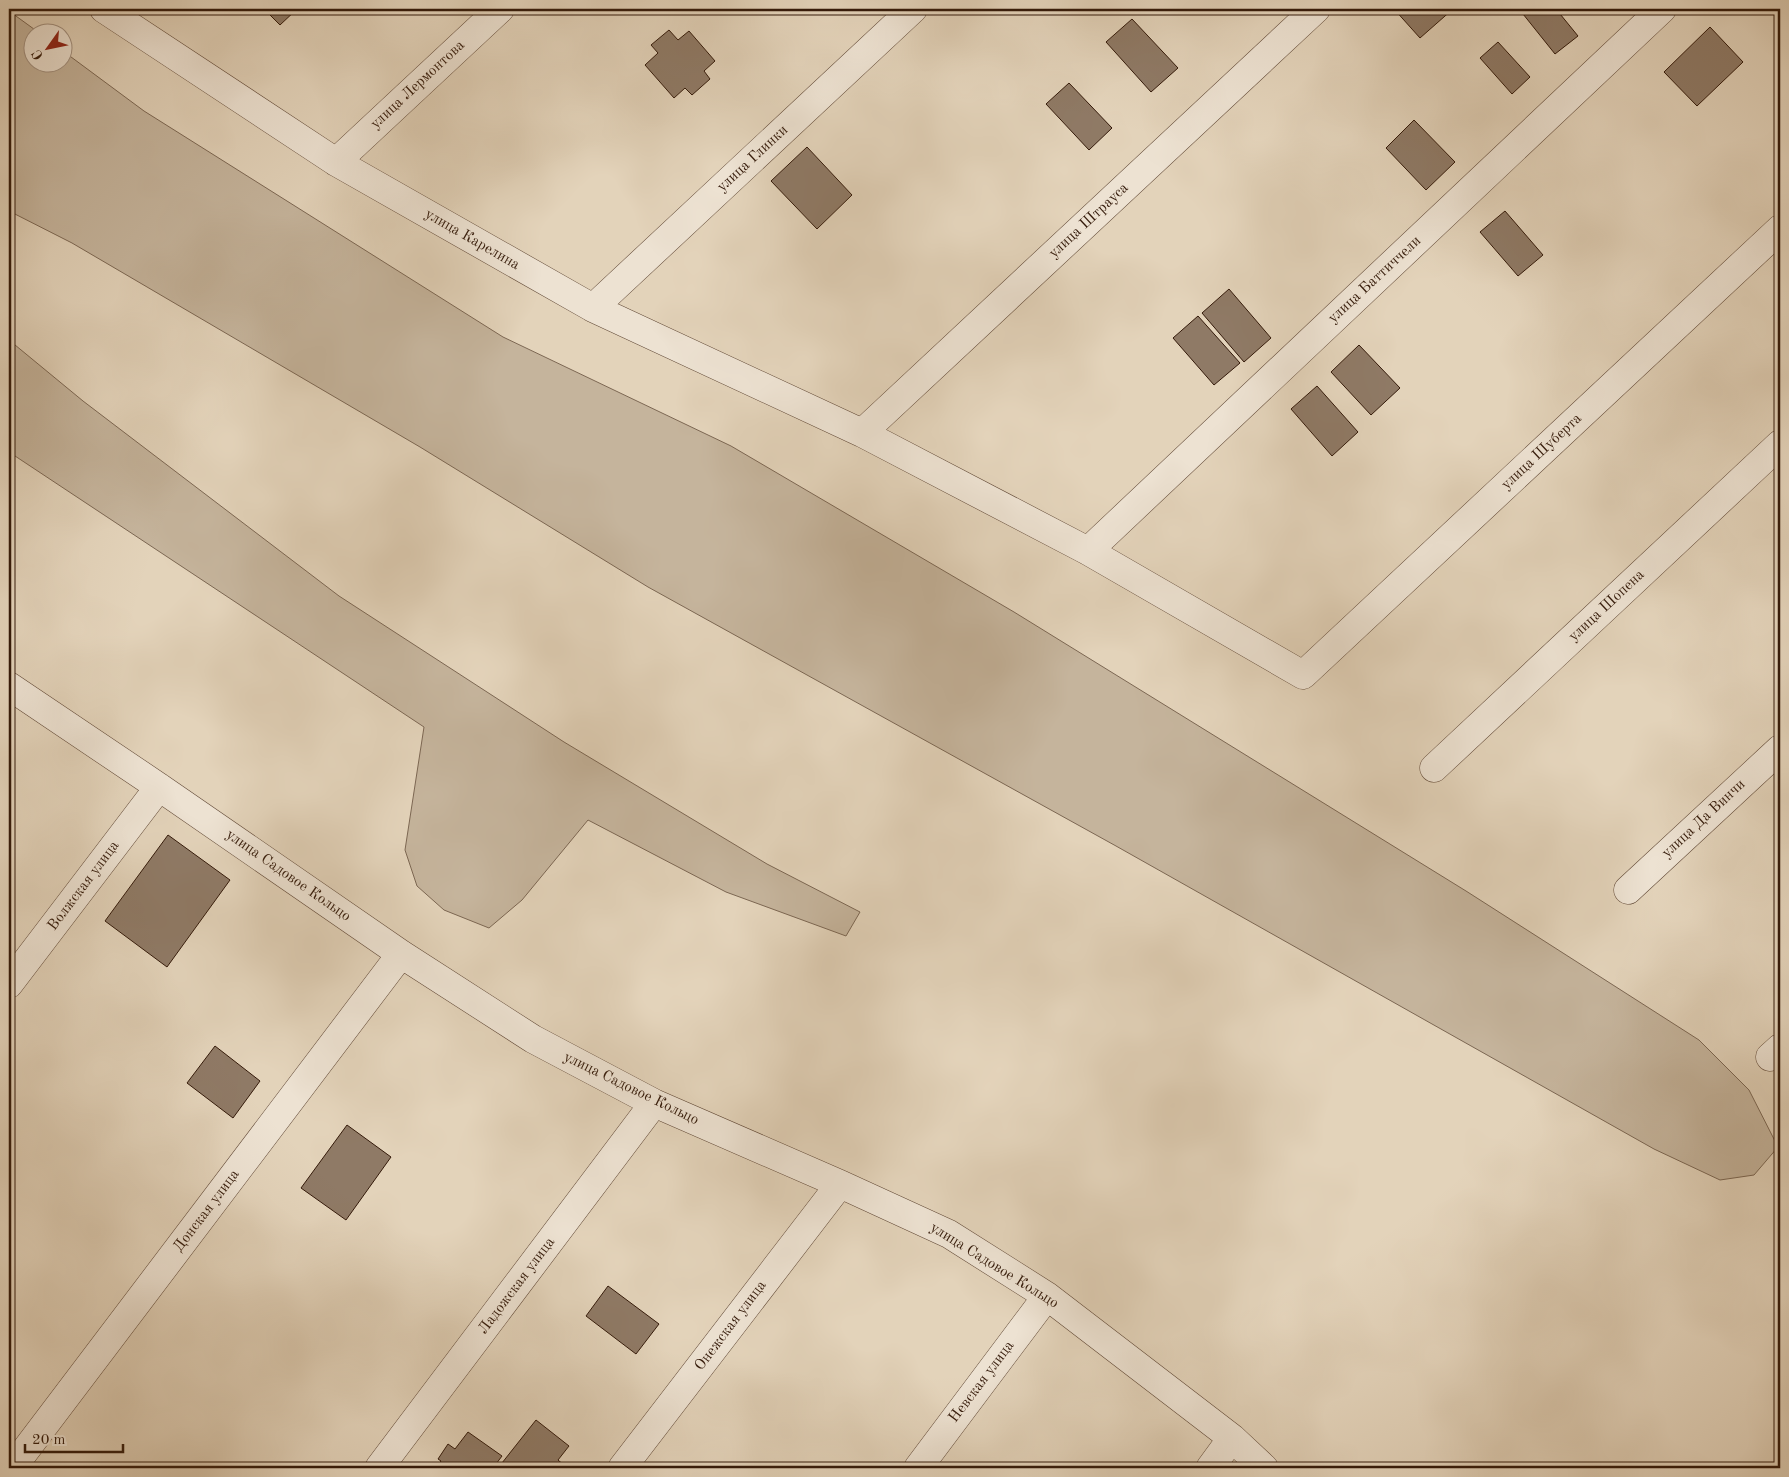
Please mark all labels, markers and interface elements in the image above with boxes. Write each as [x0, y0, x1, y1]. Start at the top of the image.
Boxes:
north arrow [22, 22, 72, 72]
street label: улица Лермонтова [368, 37, 468, 132]
text: С [30, 47, 46, 62]
street label: улица Глинки [715, 123, 791, 195]
street label: улица Штрауса [1046, 180, 1132, 261]
street label: улица Карелина [422, 207, 523, 273]
street label: улица Баттиччели [1326, 233, 1424, 327]
street label: улица Шуберта [1499, 411, 1585, 493]
street label: улица Шопена [1566, 567, 1648, 645]
street label: улица Да Винчи [1660, 777, 1748, 861]
street label: улица Садовое Кольцо [223, 827, 353, 925]
street label: Волжская улица [46, 838, 123, 934]
street label: улица Садовое Кольцо [561, 1050, 701, 1128]
street label: Донская улица [171, 1167, 243, 1255]
street label: улица Садовое Кольцо [927, 1220, 1061, 1312]
street label: Ладожская улица [476, 1235, 558, 1337]
street label: Онежская улица [692, 1278, 770, 1374]
street label: Невская улица [947, 1338, 1018, 1426]
scale bar [25, 1422, 122, 1454]
text: 20 m [32, 1433, 66, 1448]

